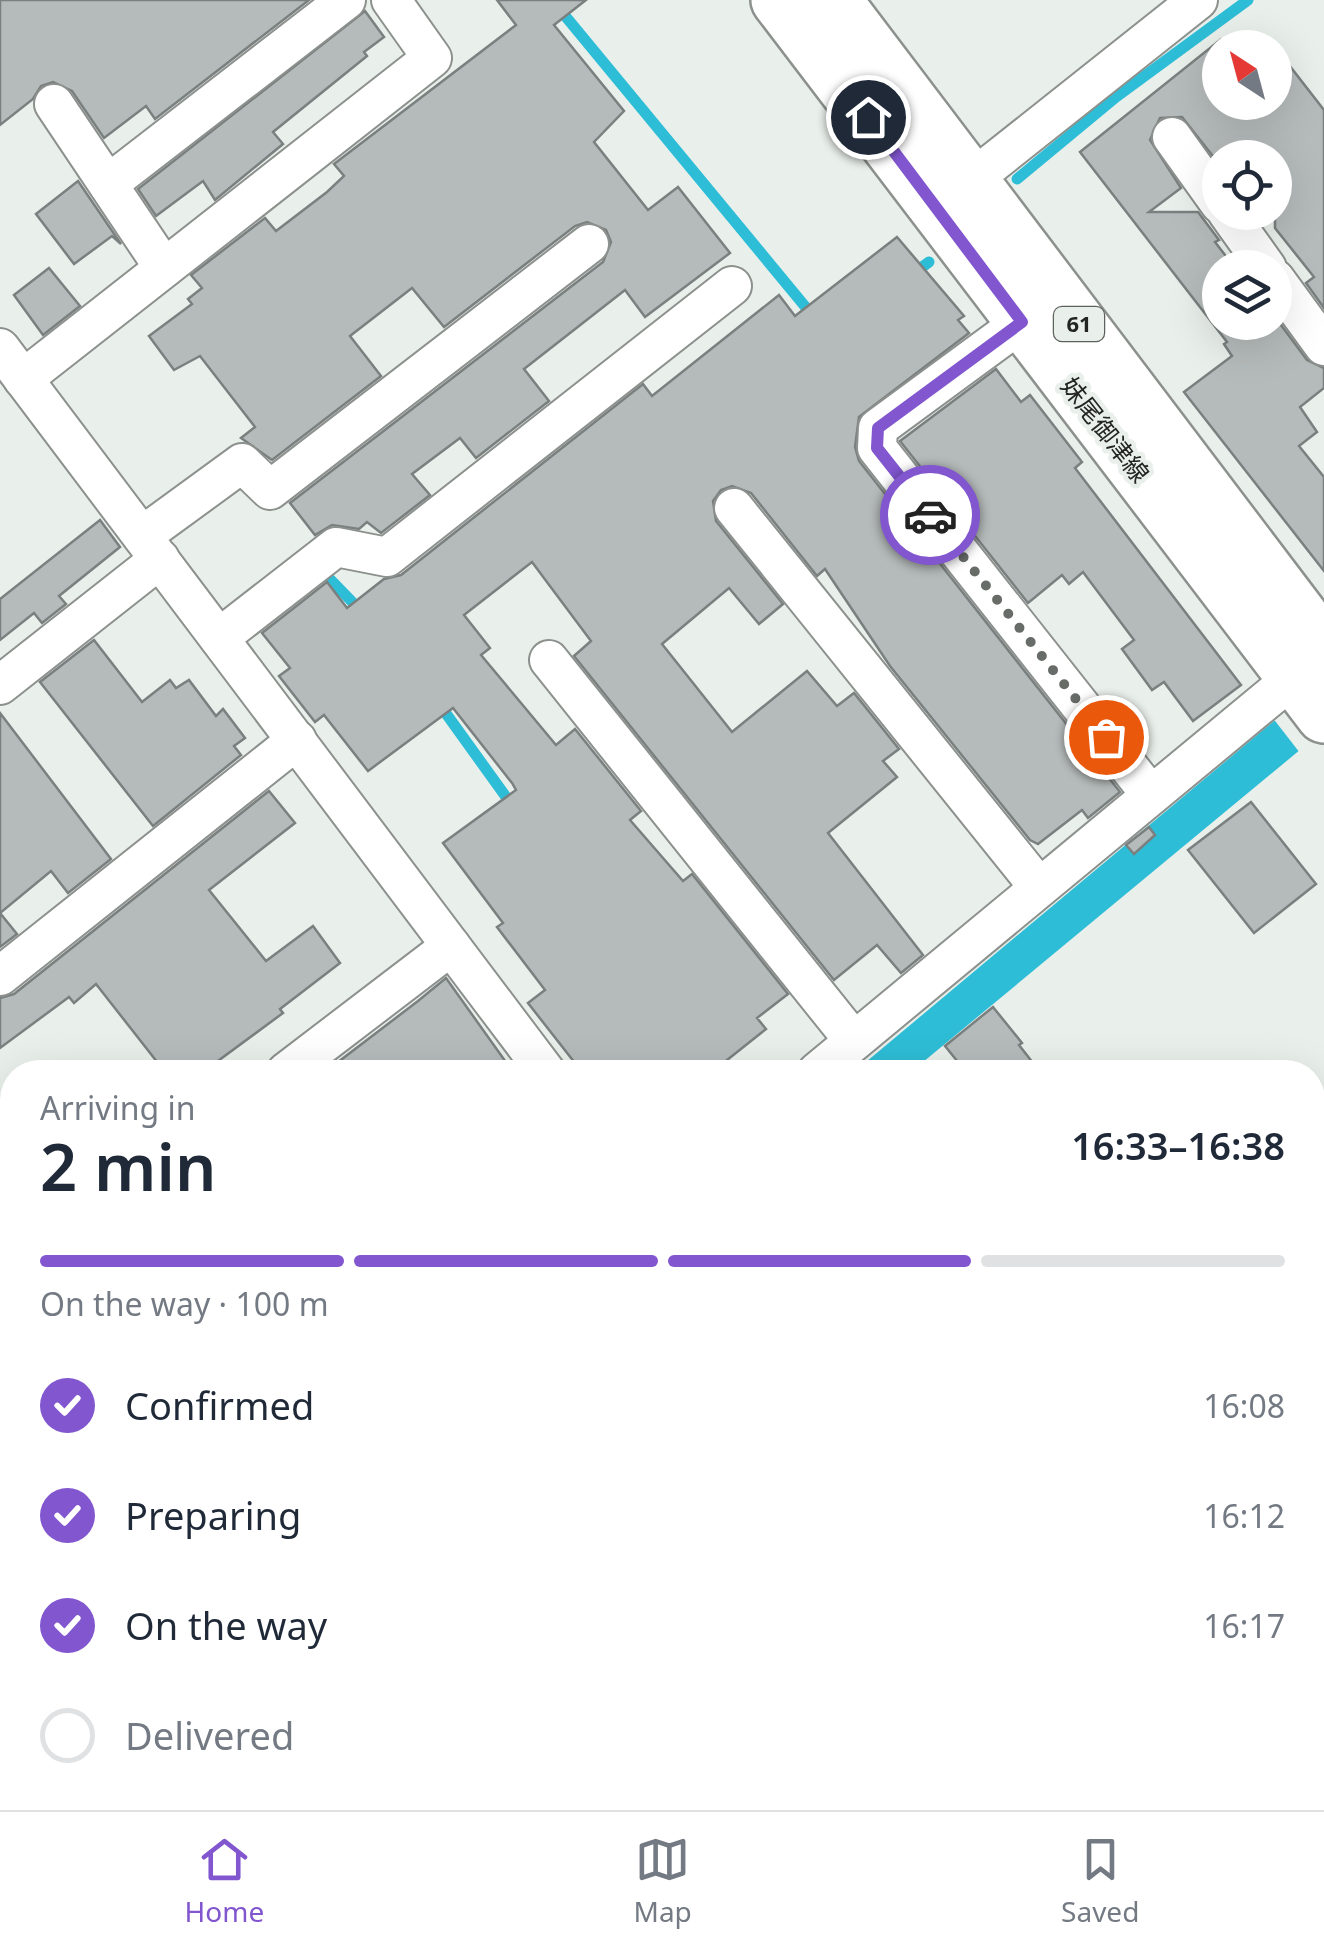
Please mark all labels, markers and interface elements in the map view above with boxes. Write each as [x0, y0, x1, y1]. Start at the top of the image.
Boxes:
north arrow [1202, 30, 1292, 120]
map controls [1202, 30, 1292, 340]
pin [826, 75, 911, 160]
icon: home [841, 90, 896, 145]
button: locate [1202, 140, 1292, 230]
button: layers [1202, 250, 1292, 340]
road number: 61 [1054, 307, 1104, 341]
street label: 妹尾御津線 [1054, 370, 1158, 489]
courier [880, 465, 980, 565]
icon: car [903, 488, 958, 543]
pin [1064, 695, 1149, 780]
icon: bag [1079, 710, 1134, 765]
text: Arriving in [40, 1086, 195, 1129]
text: 16:33–16:38 [1071, 1119, 1285, 1171]
text: 2 min [40, 1122, 216, 1210]
text: On the way · 100 m [40, 1282, 329, 1325]
icon: check [40, 1378, 95, 1433]
text: Confirmed [125, 1379, 314, 1431]
text: 16:08 [1203, 1384, 1285, 1427]
icon: check [40, 1488, 95, 1543]
text: Preparing [125, 1489, 301, 1541]
text: 16:12 [1203, 1494, 1285, 1537]
icon: check [40, 1598, 95, 1653]
text: On the way [125, 1599, 327, 1651]
text: 16:17 [1203, 1604, 1285, 1647]
text: Delivered [125, 1709, 294, 1761]
tab: Home [185, 1832, 264, 1930]
tab: Map [634, 1832, 692, 1930]
tab: Saved [1061, 1832, 1139, 1930]

